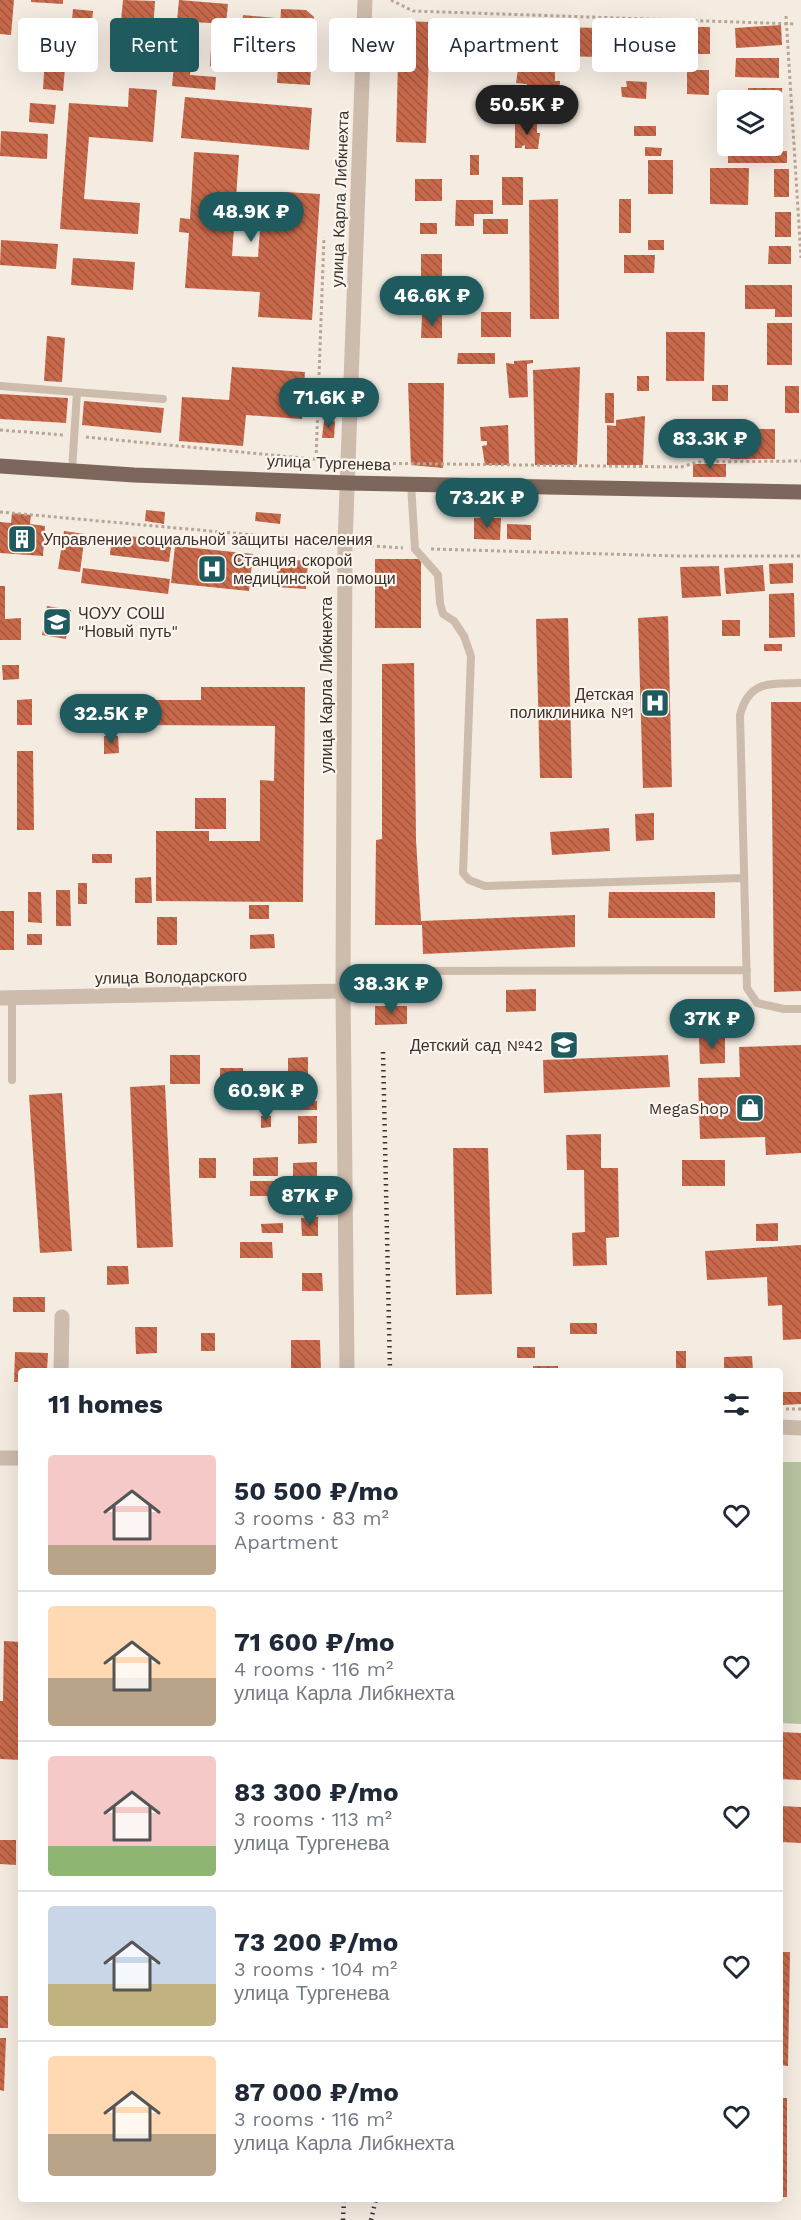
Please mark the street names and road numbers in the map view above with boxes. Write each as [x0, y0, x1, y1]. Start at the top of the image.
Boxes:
street label: улица Карла Либкнехта [327, 110, 353, 288]
street label: улица Тургенева [267, 451, 392, 475]
street label: улица Карла Либкнехта [317, 597, 336, 773]
street label: улица Володарского [95, 966, 247, 988]

